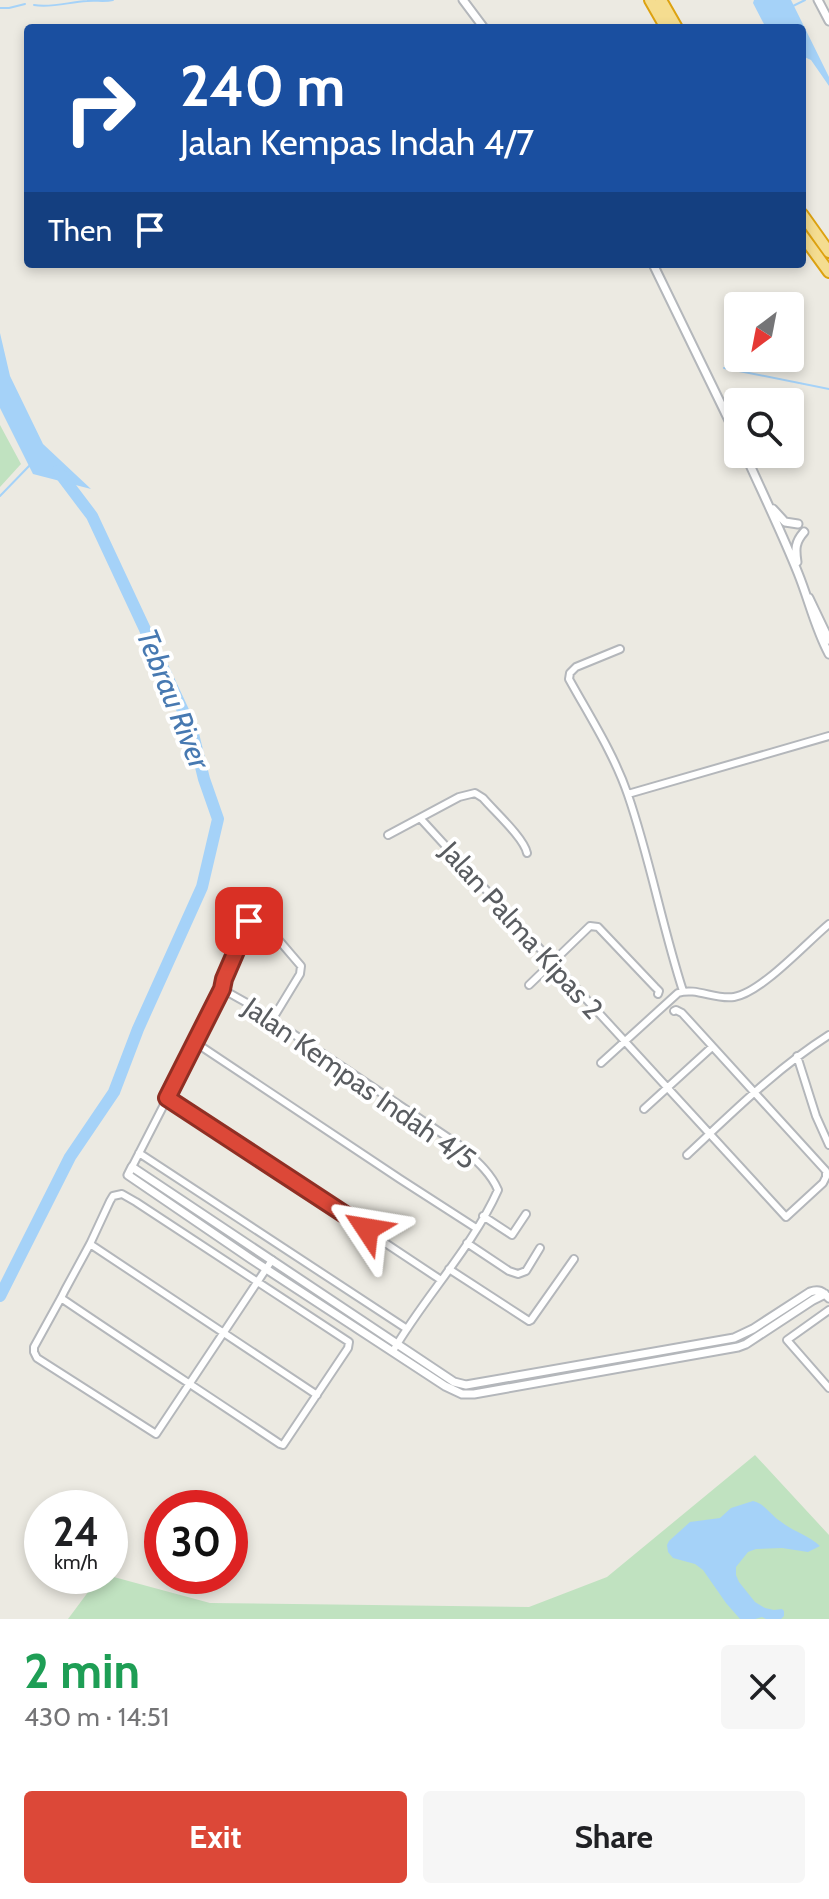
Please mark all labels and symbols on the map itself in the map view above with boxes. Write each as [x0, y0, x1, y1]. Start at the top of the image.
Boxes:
north arrow [724, 292, 804, 372]
water label: Tebrau River [129, 623, 219, 776]
street label: Jalan Palma Kipas 2 [433, 834, 610, 1025]
pin [215, 887, 283, 955]
street label: Jalan Kempas Indah 4/5 [236, 989, 483, 1176]
position arrow [325, 1187, 409, 1271]
speed limit sign: 30 [144, 1490, 248, 1594]

